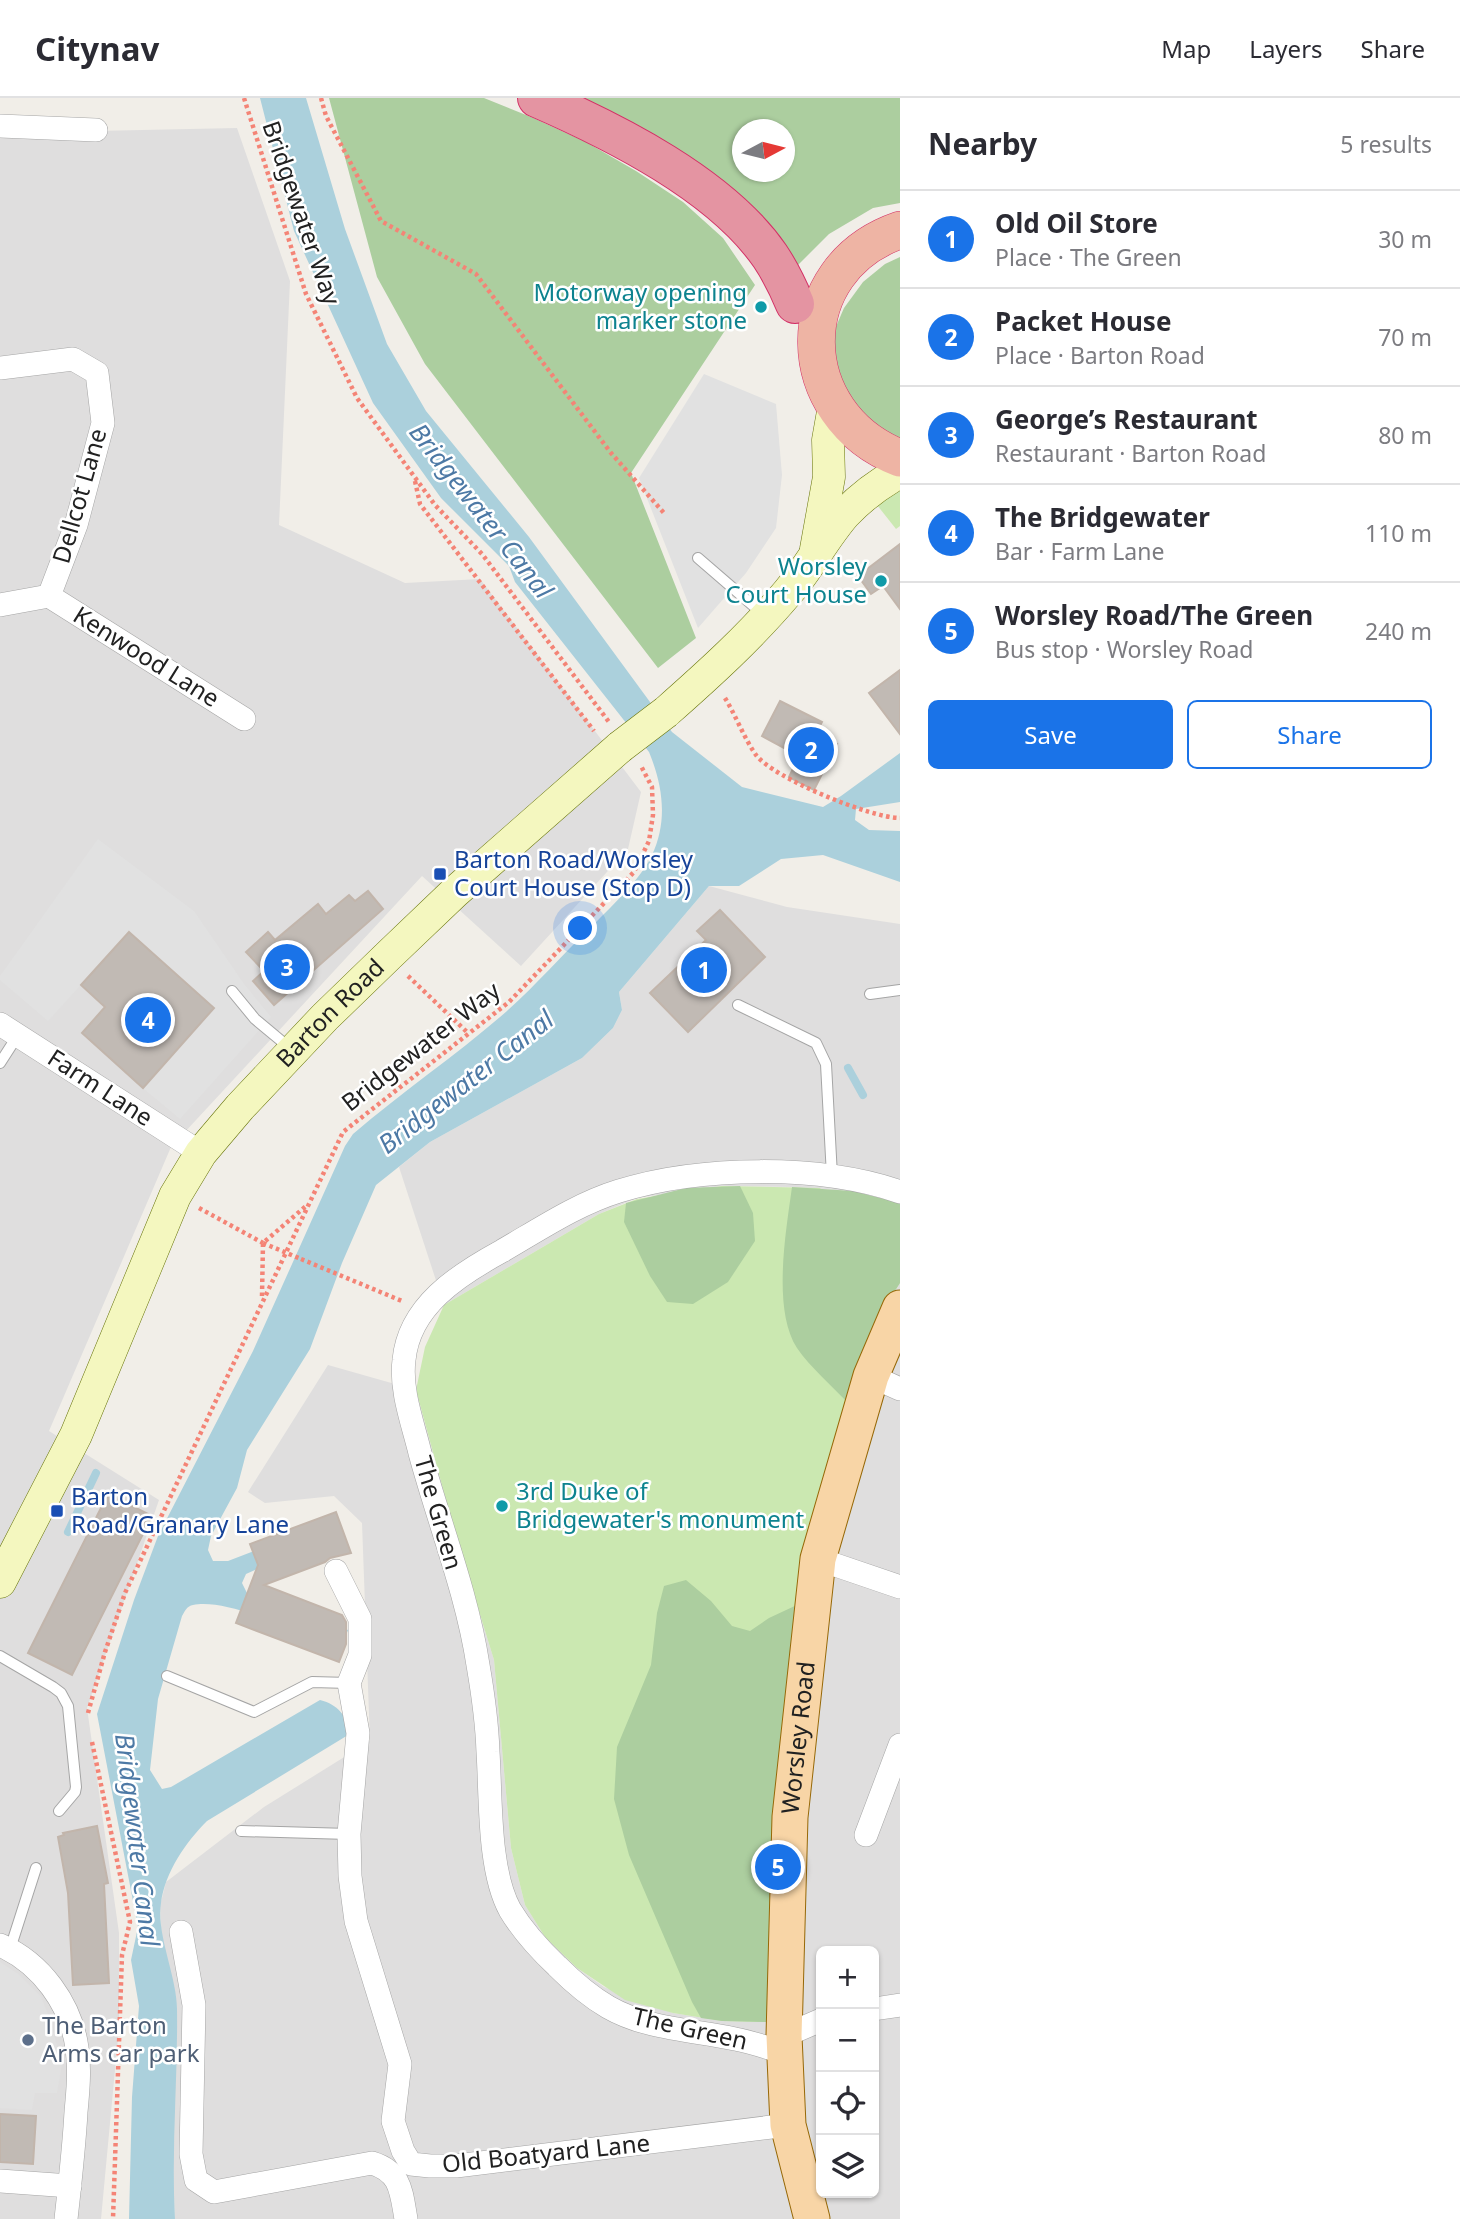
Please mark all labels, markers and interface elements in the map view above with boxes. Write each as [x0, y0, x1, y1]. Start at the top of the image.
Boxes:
text: Citynav [35, 26, 159, 71]
text: Map [1161, 32, 1211, 65]
text: Layers [1249, 32, 1323, 65]
text: Share [1361, 32, 1425, 65]
street label: Bridgewater Way [255, 116, 350, 310]
north arrow [732, 119, 795, 182]
text: Nearby [928, 123, 1037, 164]
text: 5 results [1340, 128, 1432, 160]
text: Old Oil Store [995, 205, 1158, 241]
text: 1 [944, 223, 958, 255]
text: 30 m [1378, 223, 1432, 255]
text: Place · The Green [995, 241, 1182, 273]
place label: Motorway opening marker stone [533, 275, 747, 336]
marker: Motorway opening marker stone [753, 299, 769, 315]
text: Packet House [995, 303, 1171, 339]
text: 2 [944, 321, 958, 353]
text: 70 m [1378, 321, 1432, 353]
text: Place · Barton Road [995, 339, 1205, 371]
text: George’s Restaurant [995, 401, 1258, 437]
water label: Bridgewater Canal [402, 415, 563, 607]
text: 3 [944, 419, 958, 451]
text: 80 m [1378, 419, 1432, 451]
street label: Dellcot Lane [44, 424, 114, 567]
text: Restaurant · Barton Road [995, 437, 1266, 469]
text: The Bridgewater [995, 499, 1210, 535]
text: 4 [944, 517, 958, 549]
text: 110 m [1365, 517, 1432, 549]
text: Bar · Farm Lane [995, 535, 1164, 567]
place label: Worsley Court House [725, 549, 868, 610]
marker: Worsley Court House [873, 573, 889, 589]
text: Worsley Road/The Green [995, 597, 1313, 633]
street label: Kenwood Lane [67, 598, 226, 714]
text: 5 [944, 615, 958, 647]
text: 240 m [1365, 615, 1432, 647]
text: Bus stop · Worsley Road [995, 633, 1253, 665]
button: Save [928, 700, 1173, 769]
button: Share [1187, 700, 1432, 769]
pin: 2 [788, 724, 834, 776]
place label: Barton Road/Worsley Court House (Stop D) [454, 842, 694, 903]
marker: Barton Road/Worsley Court House (Stop D) [432, 866, 448, 882]
your location [563, 911, 597, 945]
pin: 3 [264, 941, 310, 993]
pin: 1 [681, 944, 727, 996]
street label: Barton Road [268, 951, 391, 1074]
street label: Bridgewater Way [334, 973, 507, 1118]
pin: 4 [125, 994, 171, 1046]
water label: Bridgewater Canal [370, 1000, 562, 1161]
street label: Farm Lane [42, 1041, 160, 1133]
street label: The Green [407, 1452, 471, 1573]
place label: 3rd Duke of Bridgewater's monument [516, 1474, 805, 1535]
place label: Barton Road/Granary Lane [71, 1479, 289, 1540]
marker: 3rd Duke of Bridgewater's monument [494, 1498, 510, 1514]
marker: Barton Road/Granary Lane [49, 1503, 65, 1519]
street label: Worsley Road [772, 1660, 822, 1815]
water label: Bridgewater Canal [107, 1731, 169, 1950]
pin: 5 [755, 1841, 801, 1893]
map controls [816, 1946, 879, 2198]
button: + [816, 1946, 879, 2009]
street label: The Green [630, 1998, 751, 2057]
place label: The Barton Arms car park [42, 2008, 200, 2069]
button: − [816, 2009, 879, 2072]
marker: The Barton Arms car park [20, 2032, 36, 2048]
button: locate [816, 2072, 879, 2135]
street label: Old Boatyard Lane [440, 2125, 651, 2180]
button: layers [816, 2135, 879, 2198]

